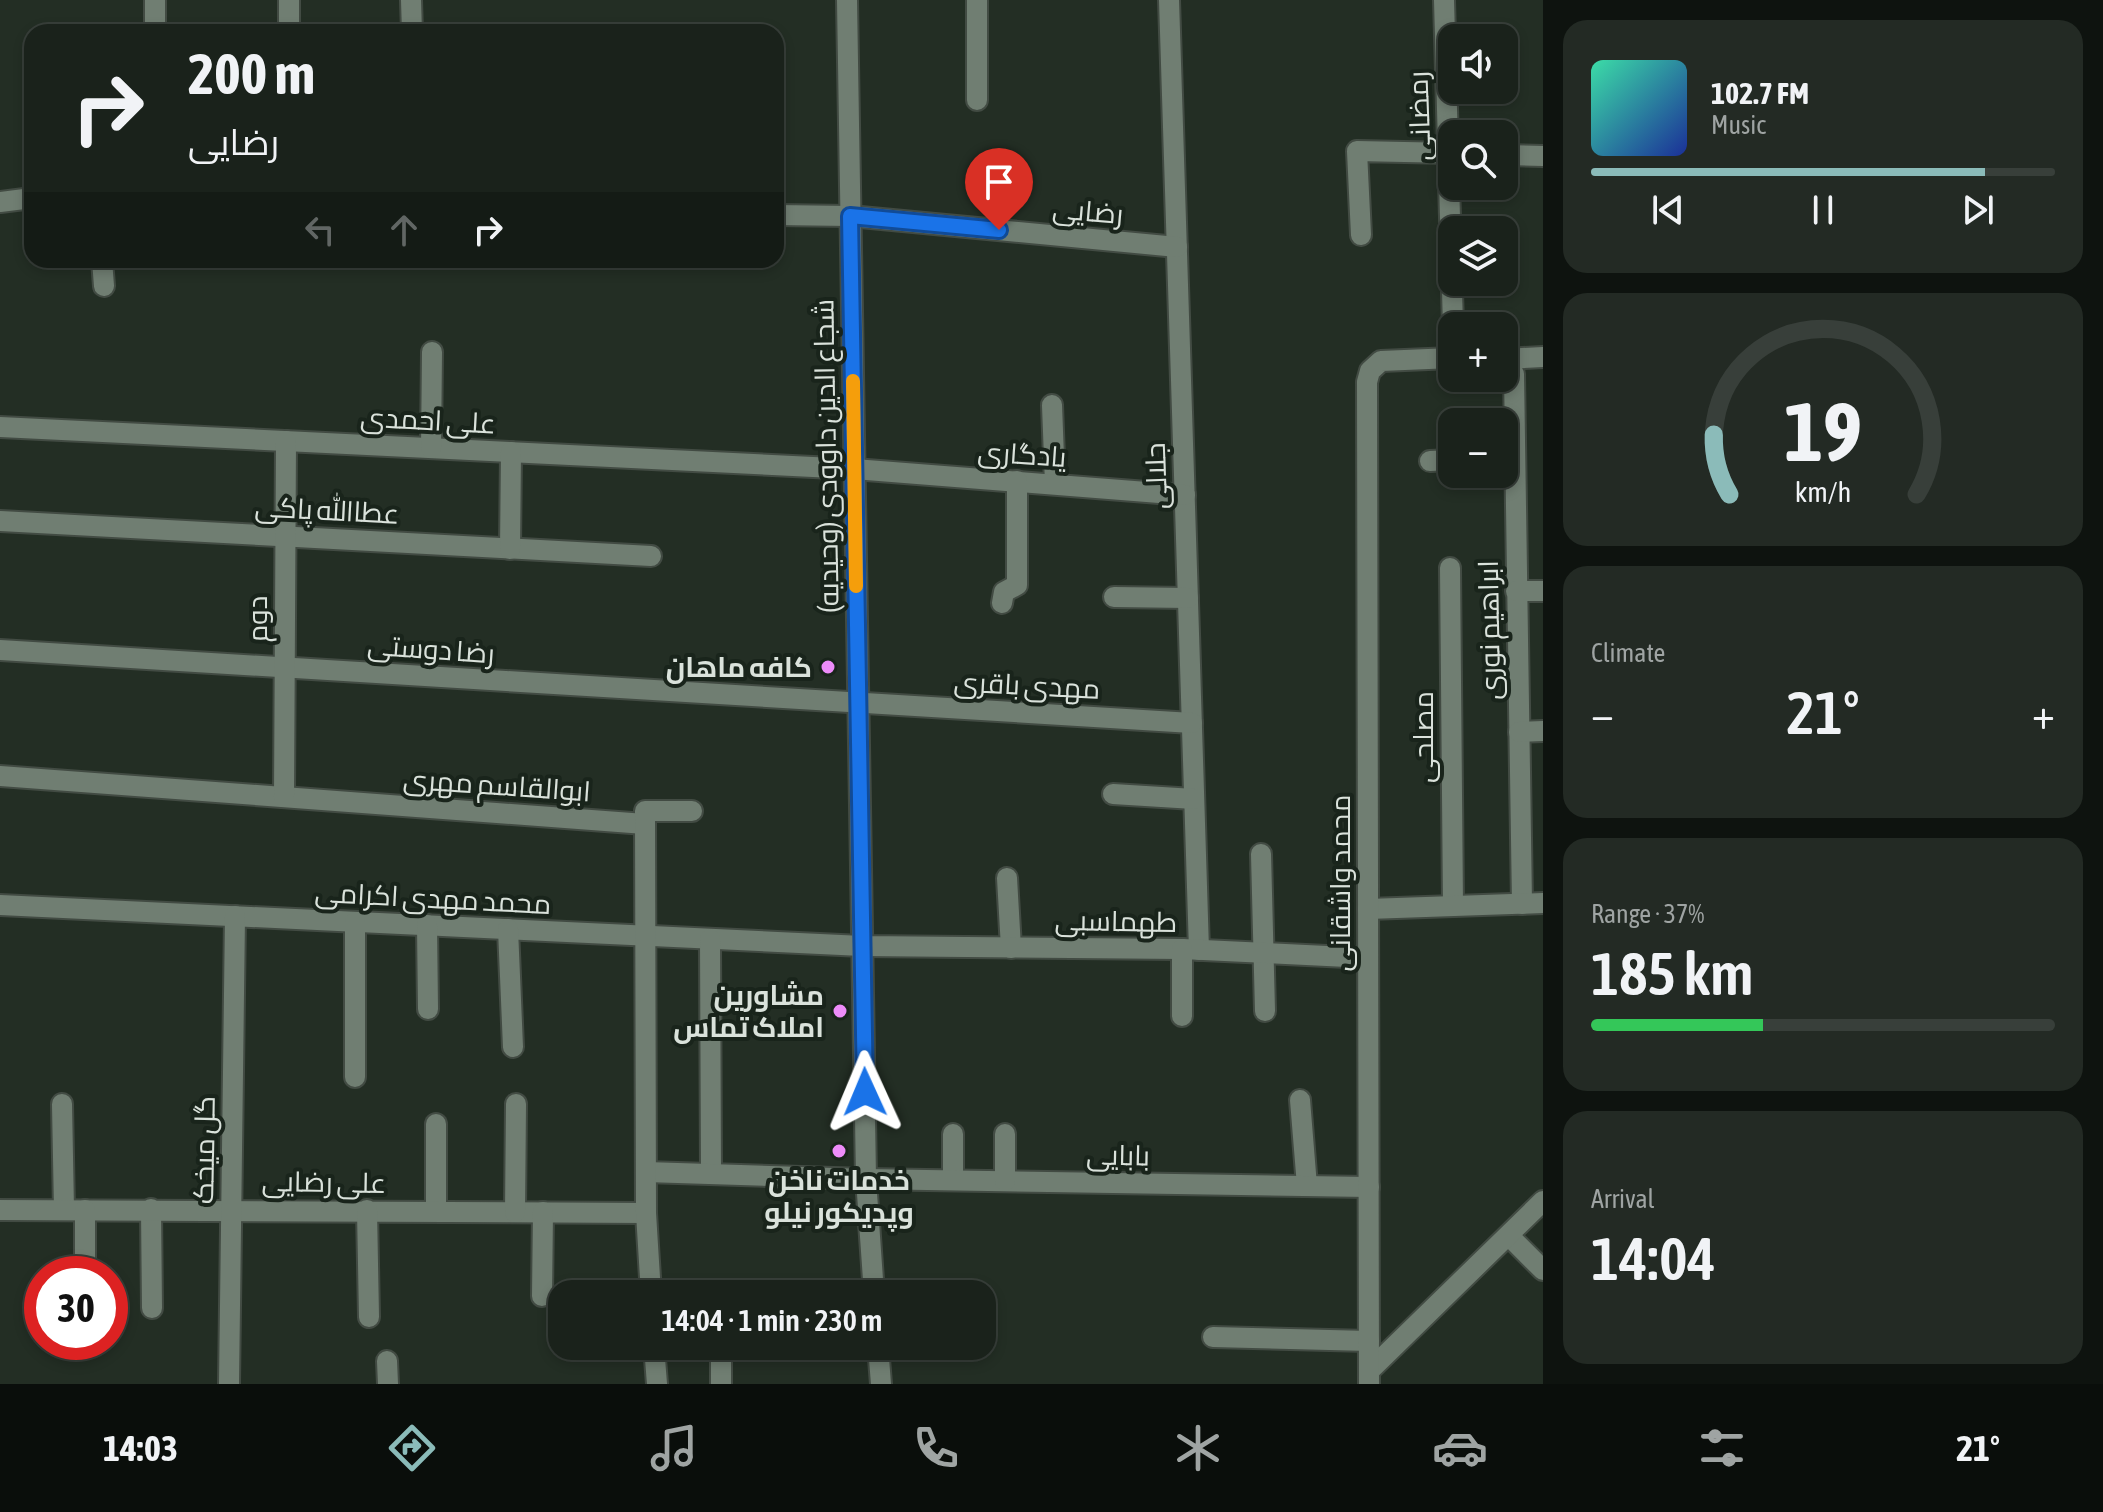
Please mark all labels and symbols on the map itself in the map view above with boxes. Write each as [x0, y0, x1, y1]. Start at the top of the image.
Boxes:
street label: رمضانی [1401, 71, 1438, 161]
pin [965, 148, 1033, 230]
street label: رضایی [1051, 192, 1125, 231]
street label: شجاع الدین داوودی (وحیدیه) [807, 299, 848, 613]
street label: علی احمدی [359, 400, 497, 441]
street label: یادگاری [976, 435, 1068, 474]
street label: جلالی [1139, 442, 1174, 510]
street label: عطاالله پاکی [254, 488, 400, 533]
street label: ابراهیم نوری [1472, 560, 1510, 700]
street label: دوم [241, 596, 277, 642]
street label: رضا دوستی [366, 629, 496, 670]
place label: کافه ماهان [666, 651, 812, 684]
marker: کافه ماهان [819, 658, 837, 676]
street label: مهدی باقری [953, 665, 1101, 706]
street label: مصلحی [1407, 691, 1440, 783]
street label: ابوالقاسم مهری [402, 762, 592, 812]
street label: محمد واشقانی [1324, 795, 1357, 971]
street label: محمد مهدی اکرامی [314, 876, 552, 921]
street label: طهماسبی [1054, 904, 1178, 939]
place label: مشاورین املاک تماس [673, 979, 824, 1044]
marker: مشاورین املاک تماس [831, 1002, 849, 1020]
position arrow [823, 1050, 907, 1134]
street label: گل میخک [187, 1096, 222, 1204]
street label: بابایی [1086, 1138, 1150, 1173]
marker: خدمات ناخن وپديكور نيلو [830, 1142, 848, 1160]
place label: خدمات ناخن وپديكور نيلو [764, 1164, 914, 1232]
street label: علی رضایی [261, 1165, 387, 1200]
speed limit sign: 30 [24, 1256, 128, 1360]

